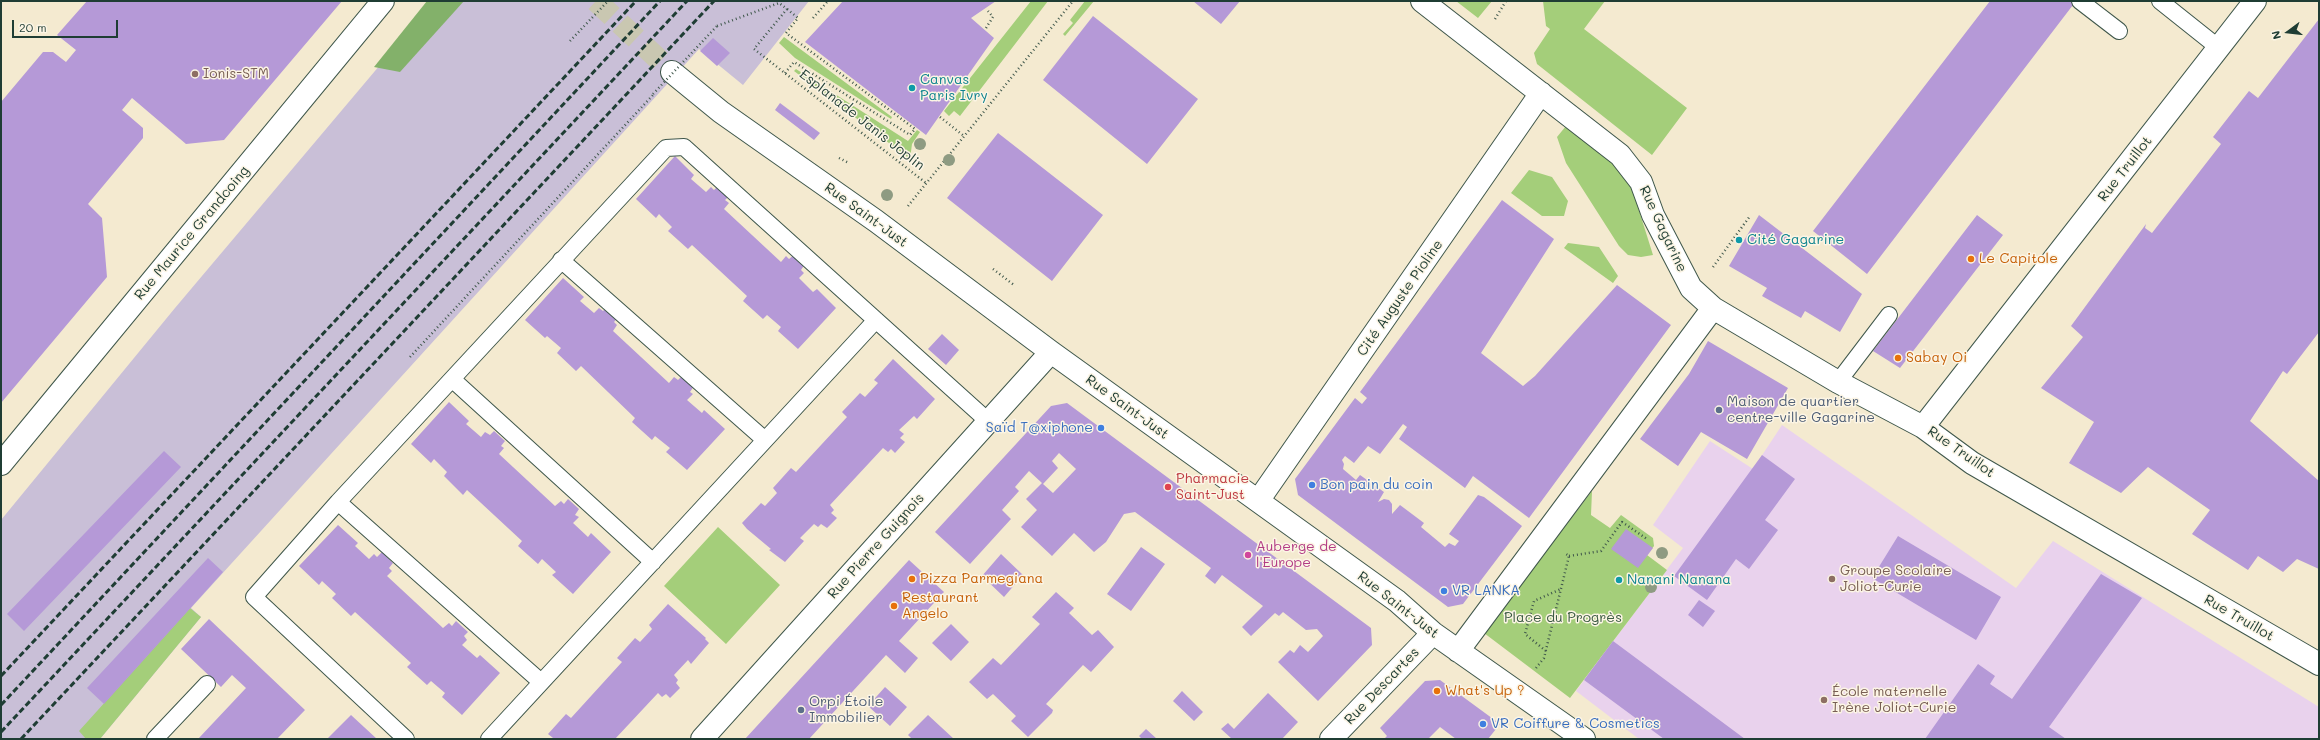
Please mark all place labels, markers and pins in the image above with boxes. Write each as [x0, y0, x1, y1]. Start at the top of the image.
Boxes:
place label: Ionis-STM [203, 66, 269, 82]
marker: Ionis-STM [190, 69, 200, 79]
place label: Canvas Paris Ivry [920, 72, 988, 104]
marker: Canvas Paris Ivry [907, 83, 917, 93]
place label: Cité Gagarine [1747, 232, 1844, 248]
marker: Cité Gagarine [1734, 235, 1744, 245]
place label: Le Capitole [1979, 251, 2058, 267]
marker: Le Capitole [1966, 254, 1976, 264]
place label: Sabay Oi [1906, 350, 1967, 366]
marker: Sabay Oi [1893, 353, 1903, 363]
place label: Maison de quartier centre-ville Gagarine [1727, 394, 1875, 426]
marker: Maison de quartier centre-ville Gagarine [1714, 405, 1724, 415]
place label: Saïd T@xiphone [986, 420, 1093, 436]
marker: Saïd T@xiphone [1096, 423, 1106, 433]
place label: Pharmacie Saint-Just [1176, 471, 1249, 504]
place label: Bon pain du coin [1320, 477, 1433, 493]
marker: Bon pain du coin [1307, 480, 1317, 490]
marker: Pharmacie Saint-Just [1163, 482, 1173, 492]
place label: Auberge de l'Europe [1256, 539, 1337, 572]
marker: Auberge de l'Europe [1243, 550, 1253, 560]
place label: Groupe Scolaire Joliot-Curie [1840, 563, 1952, 596]
place label: Pizza Parmegiana [920, 571, 1043, 587]
place label: Nanani Nanana [1627, 572, 1731, 588]
marker: Pizza Parmegiana [907, 574, 917, 584]
marker: Groupe Scolaire Joliot-Curie [1827, 574, 1837, 584]
marker: Nanani Nanana [1614, 575, 1624, 585]
place label: VR LANKA [1452, 583, 1520, 599]
marker: VR LANKA [1439, 586, 1449, 596]
place label: Restaurant Angelo [902, 590, 979, 622]
marker: Restaurant Angelo [889, 601, 899, 611]
place label: What's Up ? [1445, 683, 1524, 699]
place label: École maternelle Irène Joliot-Curie [1832, 684, 1957, 716]
marker: What's Up ? [1432, 686, 1442, 696]
place label: Orpi Étoile Immobilier [809, 694, 883, 726]
marker: École maternelle Irène Joliot-Curie [1819, 695, 1829, 705]
marker: Orpi Étoile Immobilier [796, 705, 806, 715]
place label: VR Coiffure & Cosmetics [1491, 716, 1660, 732]
marker: VR Coiffure & Cosmetics [1478, 719, 1488, 729]

